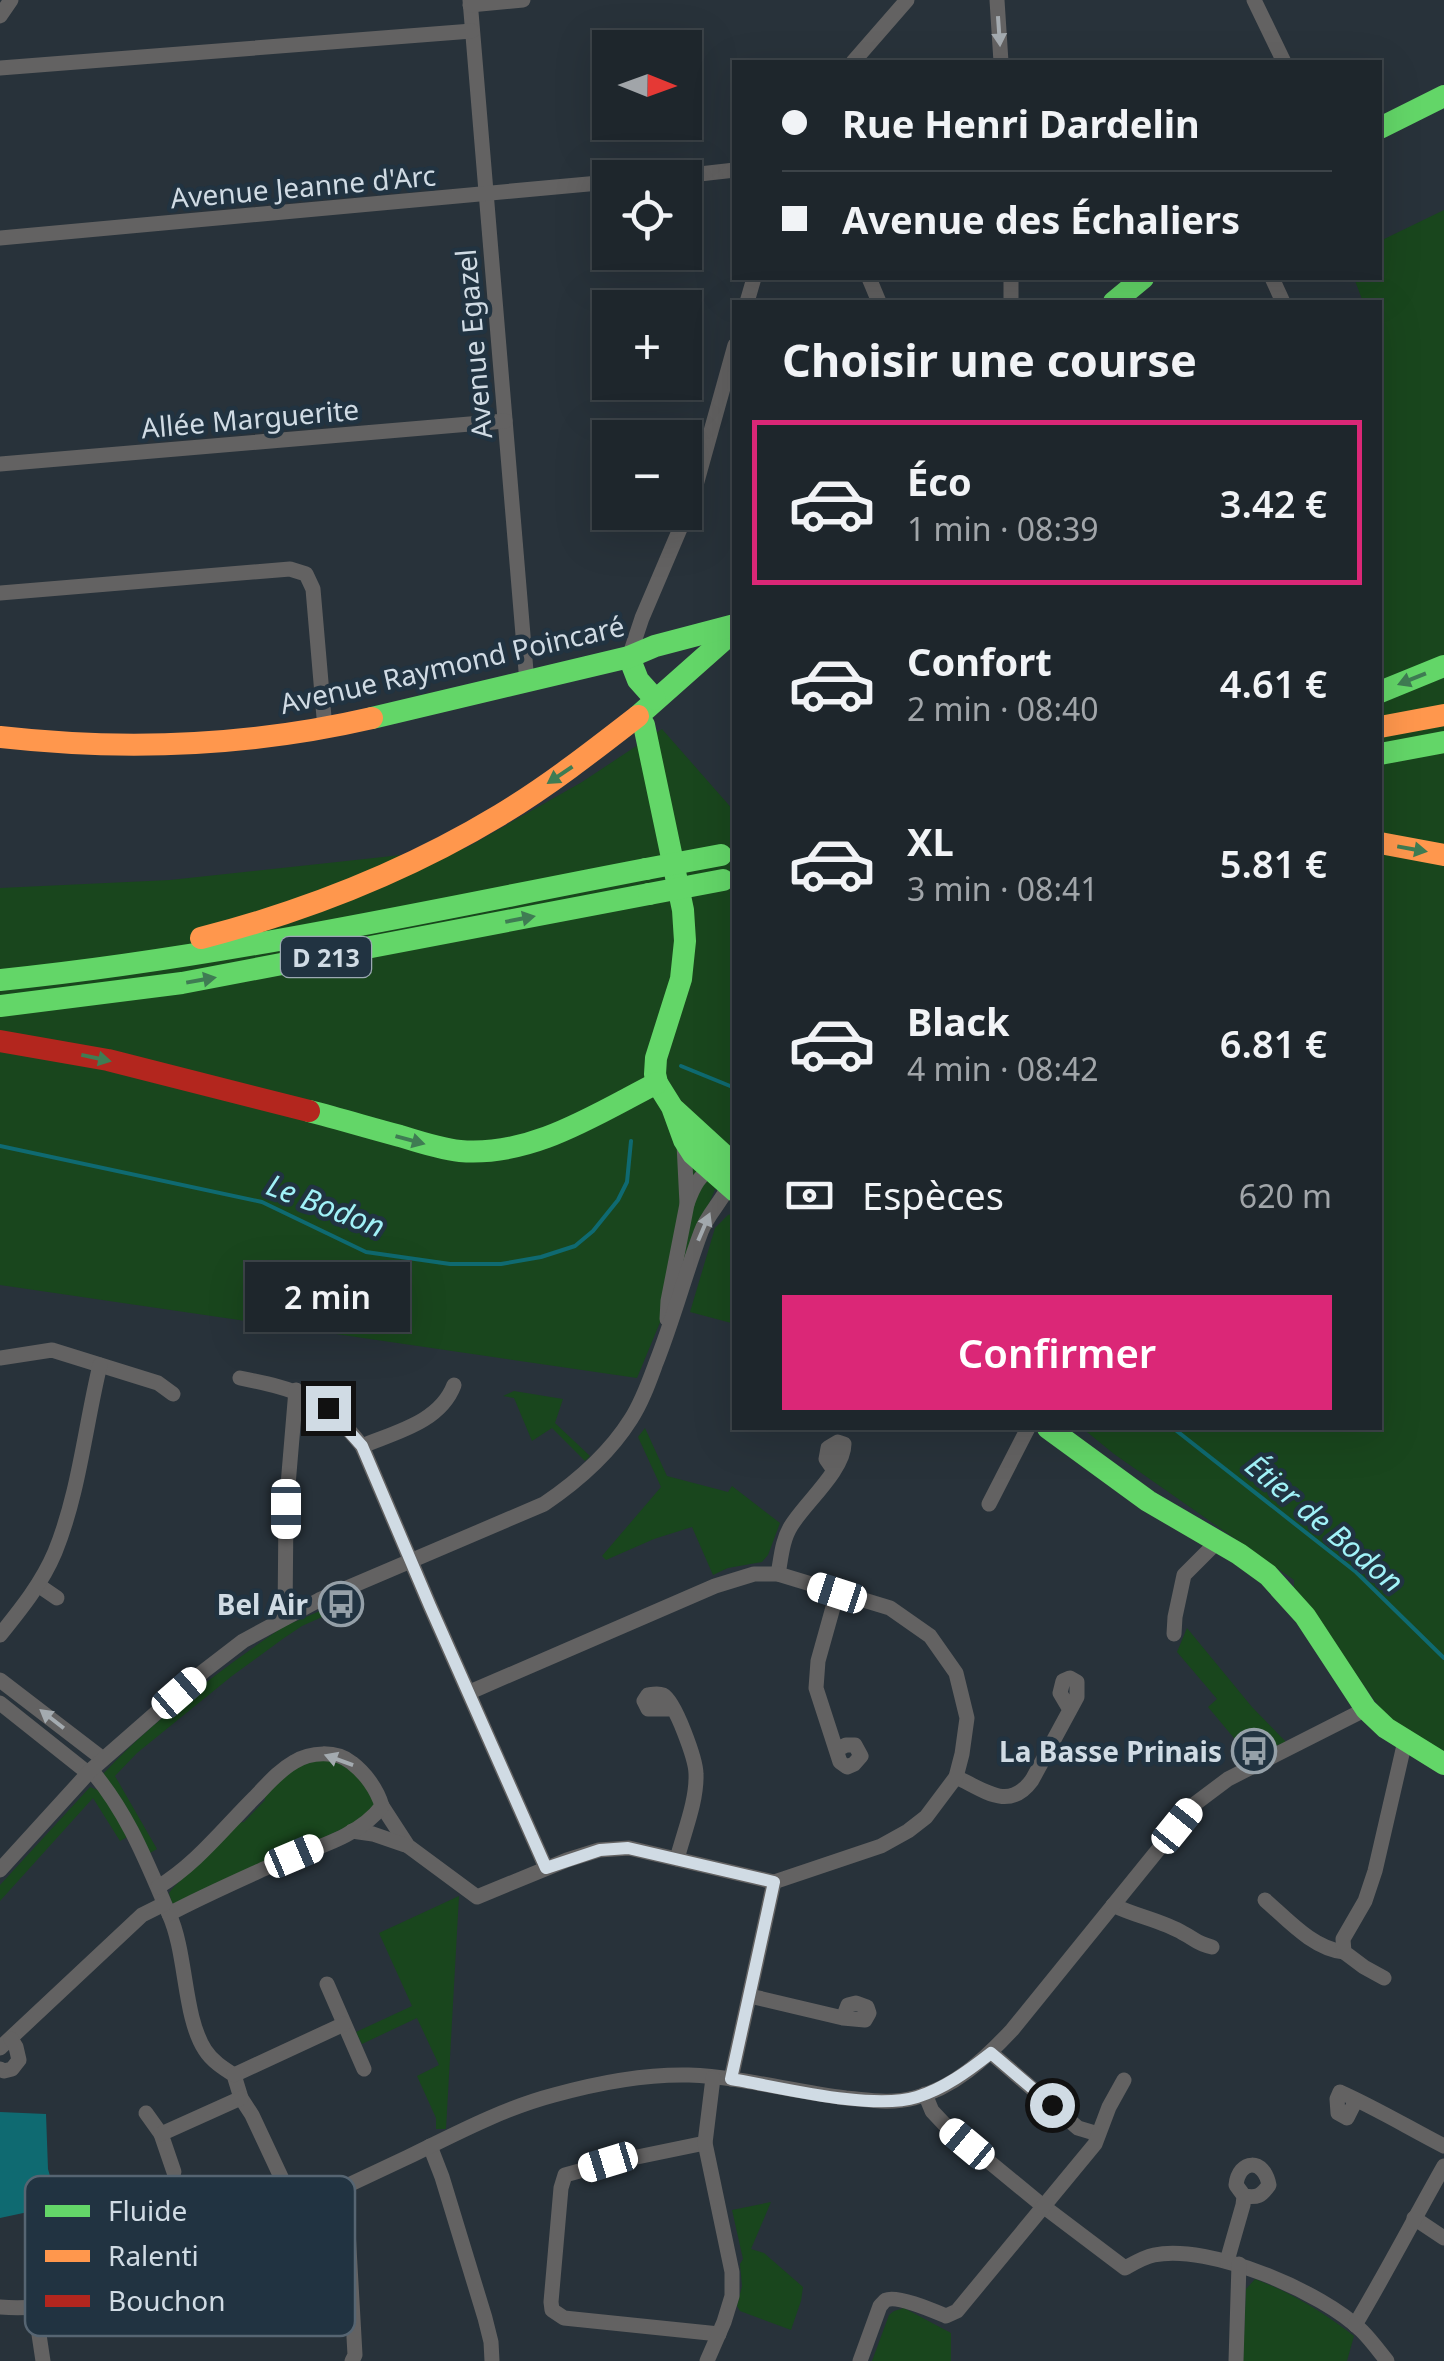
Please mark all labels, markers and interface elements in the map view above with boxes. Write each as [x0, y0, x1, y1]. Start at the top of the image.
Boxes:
one-way arrow [991, 16, 1007, 48]
north arrow [592, 30, 702, 140]
map controls [592, 30, 702, 530]
text: Rue Henri Dardelin [842, 97, 1200, 149]
street label: Avenue Jeanne d'Arc [169, 155, 437, 217]
button: locate [592, 160, 702, 270]
text: Avenue des Échaliers [842, 193, 1240, 245]
street label: Avenue Egazel [446, 248, 500, 440]
button: + [592, 290, 702, 400]
text: Choisir une course [782, 329, 1197, 390]
street label: Allée Marguerite [139, 390, 361, 446]
button: − [592, 420, 702, 530]
text: Éco [907, 455, 972, 507]
icon: car [787, 458, 877, 548]
text: 3.42 € [1220, 477, 1327, 529]
text: 1 min · 08:39 [907, 507, 1099, 550]
street label: Avenue Raymond Poincaré [276, 606, 628, 722]
text: Confort [907, 635, 1052, 687]
icon: car [787, 638, 877, 728]
text: 4.61 € [1220, 657, 1327, 709]
one-way arrow [1397, 672, 1427, 688]
text: 2 min · 08:40 [907, 687, 1099, 730]
one-way arrow [547, 765, 574, 784]
text: XL [907, 815, 954, 867]
icon: car [787, 818, 877, 908]
text: 5.81 € [1220, 837, 1327, 889]
one-way arrow [1397, 842, 1428, 857]
text: 3 min · 08:41 [907, 867, 1099, 910]
one-way arrow [505, 911, 536, 926]
road number: D 213 [281, 937, 371, 977]
one-way arrow [186, 972, 217, 987]
text: Black [907, 995, 1010, 1047]
icon: car [787, 998, 877, 1088]
text: 6.81 € [1220, 1017, 1327, 1069]
text: 4 min · 08:42 [907, 1047, 1099, 1090]
one-way arrow [81, 1050, 112, 1066]
one-way arrow [395, 1132, 426, 1148]
water label: Le Bodon [261, 1164, 391, 1246]
icon: cash [782, 1168, 837, 1223]
text: Espèces [862, 1169, 1004, 1221]
text: 620 m [1239, 1174, 1332, 1217]
one-way arrow [696, 1212, 712, 1242]
callout: 2 min [245, 1263, 410, 1333]
text: 2 min [284, 1275, 371, 1318]
button: Confirmer [782, 1295, 1332, 1410]
route end [306, 1386, 351, 1431]
water label: Étier de Bodon [1237, 1445, 1413, 1601]
car [271, 1479, 301, 1539]
car [804, 1569, 870, 1617]
bus stop icon: Bel Air [318, 1581, 364, 1627]
place label: Bel Air [217, 1585, 308, 1623]
car [147, 1662, 211, 1724]
one-way arrow [39, 1709, 65, 1730]
bus stop icon: La Basse Prinais [1231, 1728, 1277, 1774]
place label: La Basse Prinais [999, 1732, 1222, 1770]
one-way arrow [324, 1751, 354, 1766]
car [1146, 1793, 1208, 1859]
car [261, 1830, 327, 1882]
route start [1030, 2083, 1075, 2128]
car [934, 2113, 1000, 2175]
car [575, 2139, 641, 2185]
legend [25, 2176, 355, 2336]
text: Fluide [108, 2191, 187, 2229]
text: Ralenti [108, 2236, 199, 2274]
text: Bouchon [108, 2281, 225, 2319]

